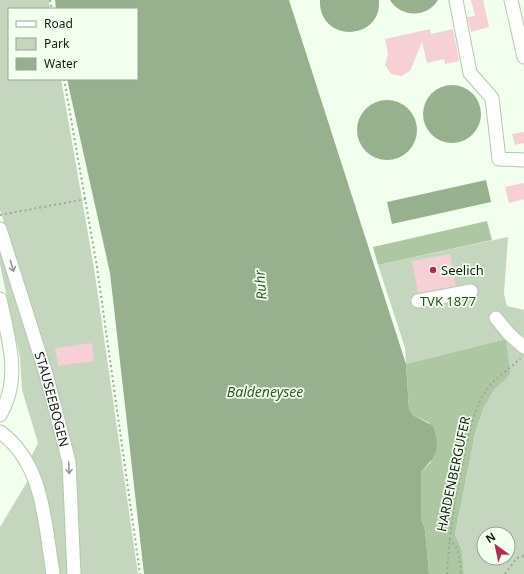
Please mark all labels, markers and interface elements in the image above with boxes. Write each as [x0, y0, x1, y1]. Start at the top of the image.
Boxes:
legend [8, 8, 138, 80]
text: Road [44, 15, 73, 32]
text: Park [44, 35, 70, 52]
text: Water [44, 55, 78, 72]
one-way arrow [9, 260, 16, 273]
place label: Seelich [441, 261, 484, 279]
marker: Seelich [428, 265, 438, 275]
water label: Ruhr [249, 269, 271, 301]
park label: TVK 1877 [420, 292, 476, 310]
street label: STAUSEEBOGEN [30, 349, 74, 449]
water label: Baldeneysee [227, 382, 303, 401]
street label: HARDENBERGUFER [432, 415, 474, 533]
one-way arrow [66, 461, 73, 474]
north arrow [476, 526, 516, 566]
text: N [482, 528, 498, 546]

